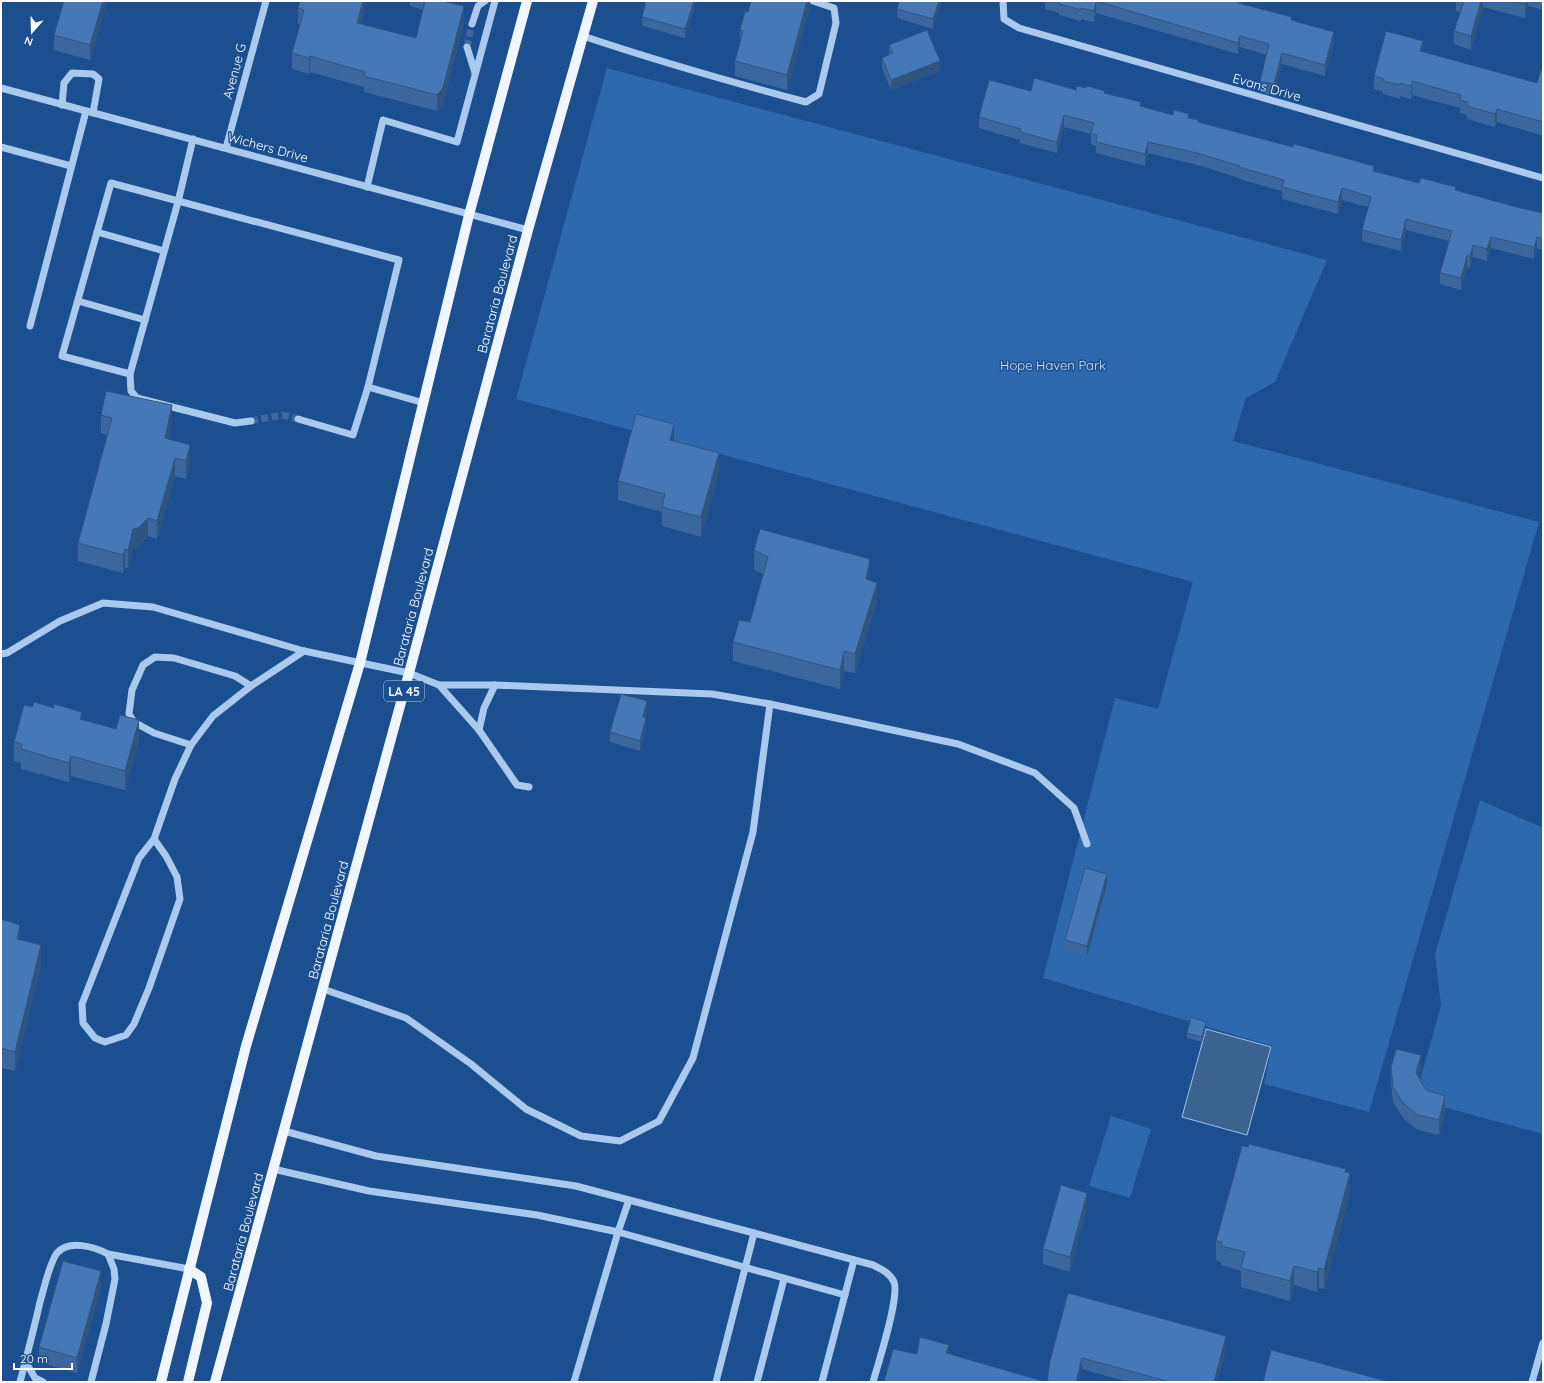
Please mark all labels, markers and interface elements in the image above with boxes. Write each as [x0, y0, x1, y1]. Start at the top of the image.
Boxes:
north arrow [12, 12, 52, 52]
text: N [22, 33, 35, 49]
street label: Avenue G [219, 41, 249, 101]
street label: Evans Drive [1231, 70, 1303, 104]
street label: Wichers Drive [226, 129, 310, 165]
street label: Barataria Boulevard [474, 233, 520, 355]
park label: Hope Haven Park [1000, 357, 1106, 373]
street label: Barataria Boulevard [390, 546, 436, 668]
road number: LA 45 [384, 681, 424, 701]
street label: Barataria Boulevard [305, 859, 351, 981]
street label: Barataria Boulevard [220, 1171, 266, 1293]
scale bar [14, 1345, 72, 1371]
text: 20 m [20, 1351, 48, 1366]

